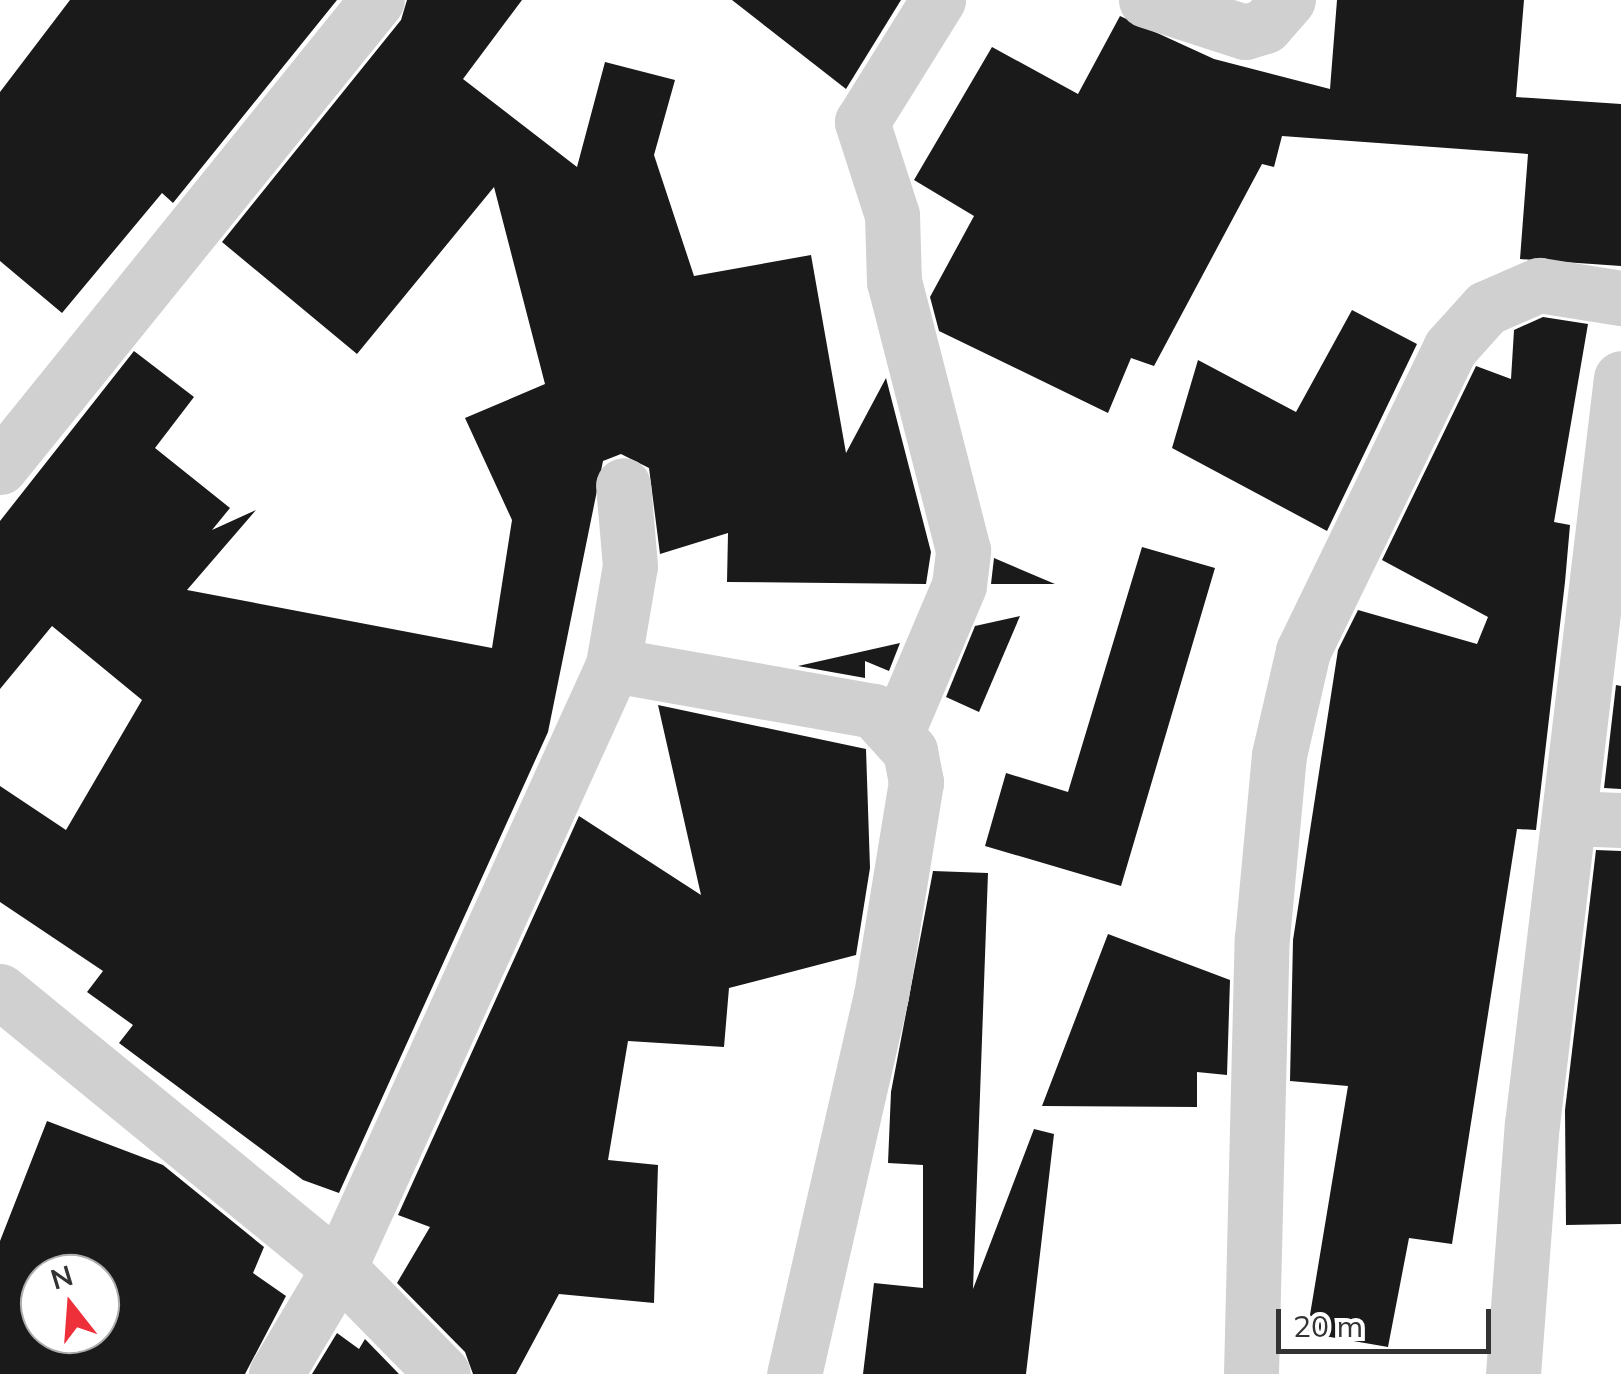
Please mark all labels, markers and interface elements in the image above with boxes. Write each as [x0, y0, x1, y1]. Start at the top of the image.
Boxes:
north arrow [20, 1254, 120, 1354]
text: N [46, 1257, 77, 1297]
scale bar [1281, 1289, 1496, 1351]
text: 20 m [1293, 1307, 1363, 1345]

